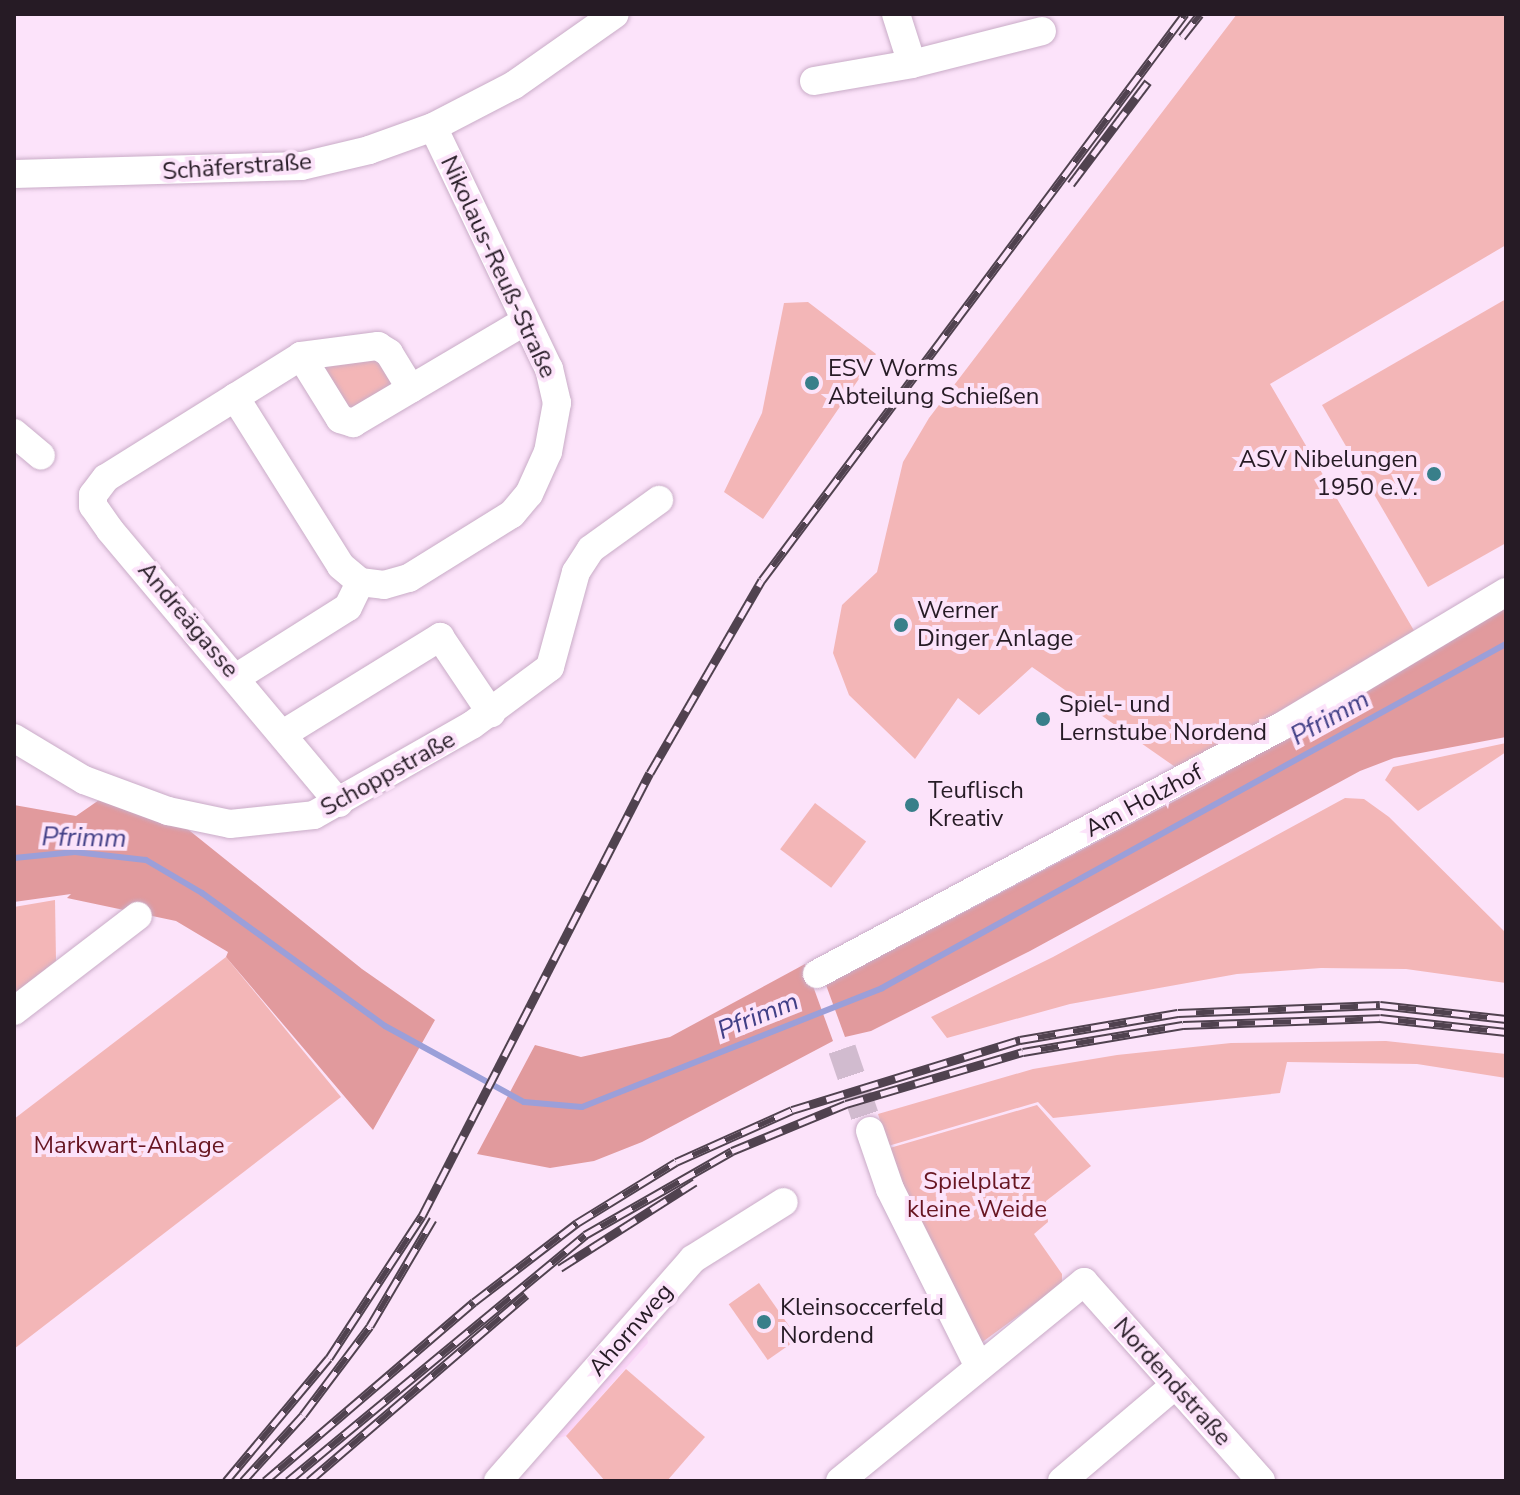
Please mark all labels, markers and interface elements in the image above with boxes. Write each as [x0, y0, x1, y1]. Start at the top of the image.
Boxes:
street label: Schäferstraße [161, 147, 313, 187]
street label: Nikolaus-Reuß-Straße [434, 151, 562, 383]
place label: ESV Worms Abteilung Schießen [828, 355, 1039, 411]
marker: ESV Worms Abteilung Schießen [803, 374, 821, 392]
place label: ASV Nibelungen 1950 e.V. [1239, 446, 1418, 502]
marker: ASV Nibelungen 1950 e.V. [1425, 465, 1443, 483]
street label: Andreägasse [131, 556, 245, 684]
place label: Werner Dinger Anlage [917, 597, 1073, 653]
marker: Werner Dinger Anlage [892, 616, 910, 634]
water label: Pfrimm [1285, 684, 1375, 752]
place label: Spiel- und Lernstube Nordend [1059, 691, 1267, 747]
marker: Spiel- und Lernstube Nordend [1034, 710, 1052, 728]
street label: Schoppstraße [316, 725, 460, 823]
street label: Am Holzhof [1080, 758, 1208, 844]
place label: Teuflisch Kreativ [928, 777, 1024, 833]
marker: Teuflisch Kreativ [903, 796, 921, 814]
water label: Pfrimm [41, 822, 127, 854]
water label: Pfrimm [713, 986, 803, 1046]
park label: Markwart-Anlage [34, 1132, 224, 1160]
park label: Spielplatz kleine Weide [907, 1168, 1047, 1224]
street label: Ahornweg [583, 1278, 679, 1382]
place label: Kleinsoccerfeld Nordend [780, 1294, 944, 1350]
street label: Nordendstraße [1107, 1312, 1237, 1452]
marker: Kleinsoccerfeld Nordend [755, 1313, 773, 1331]

